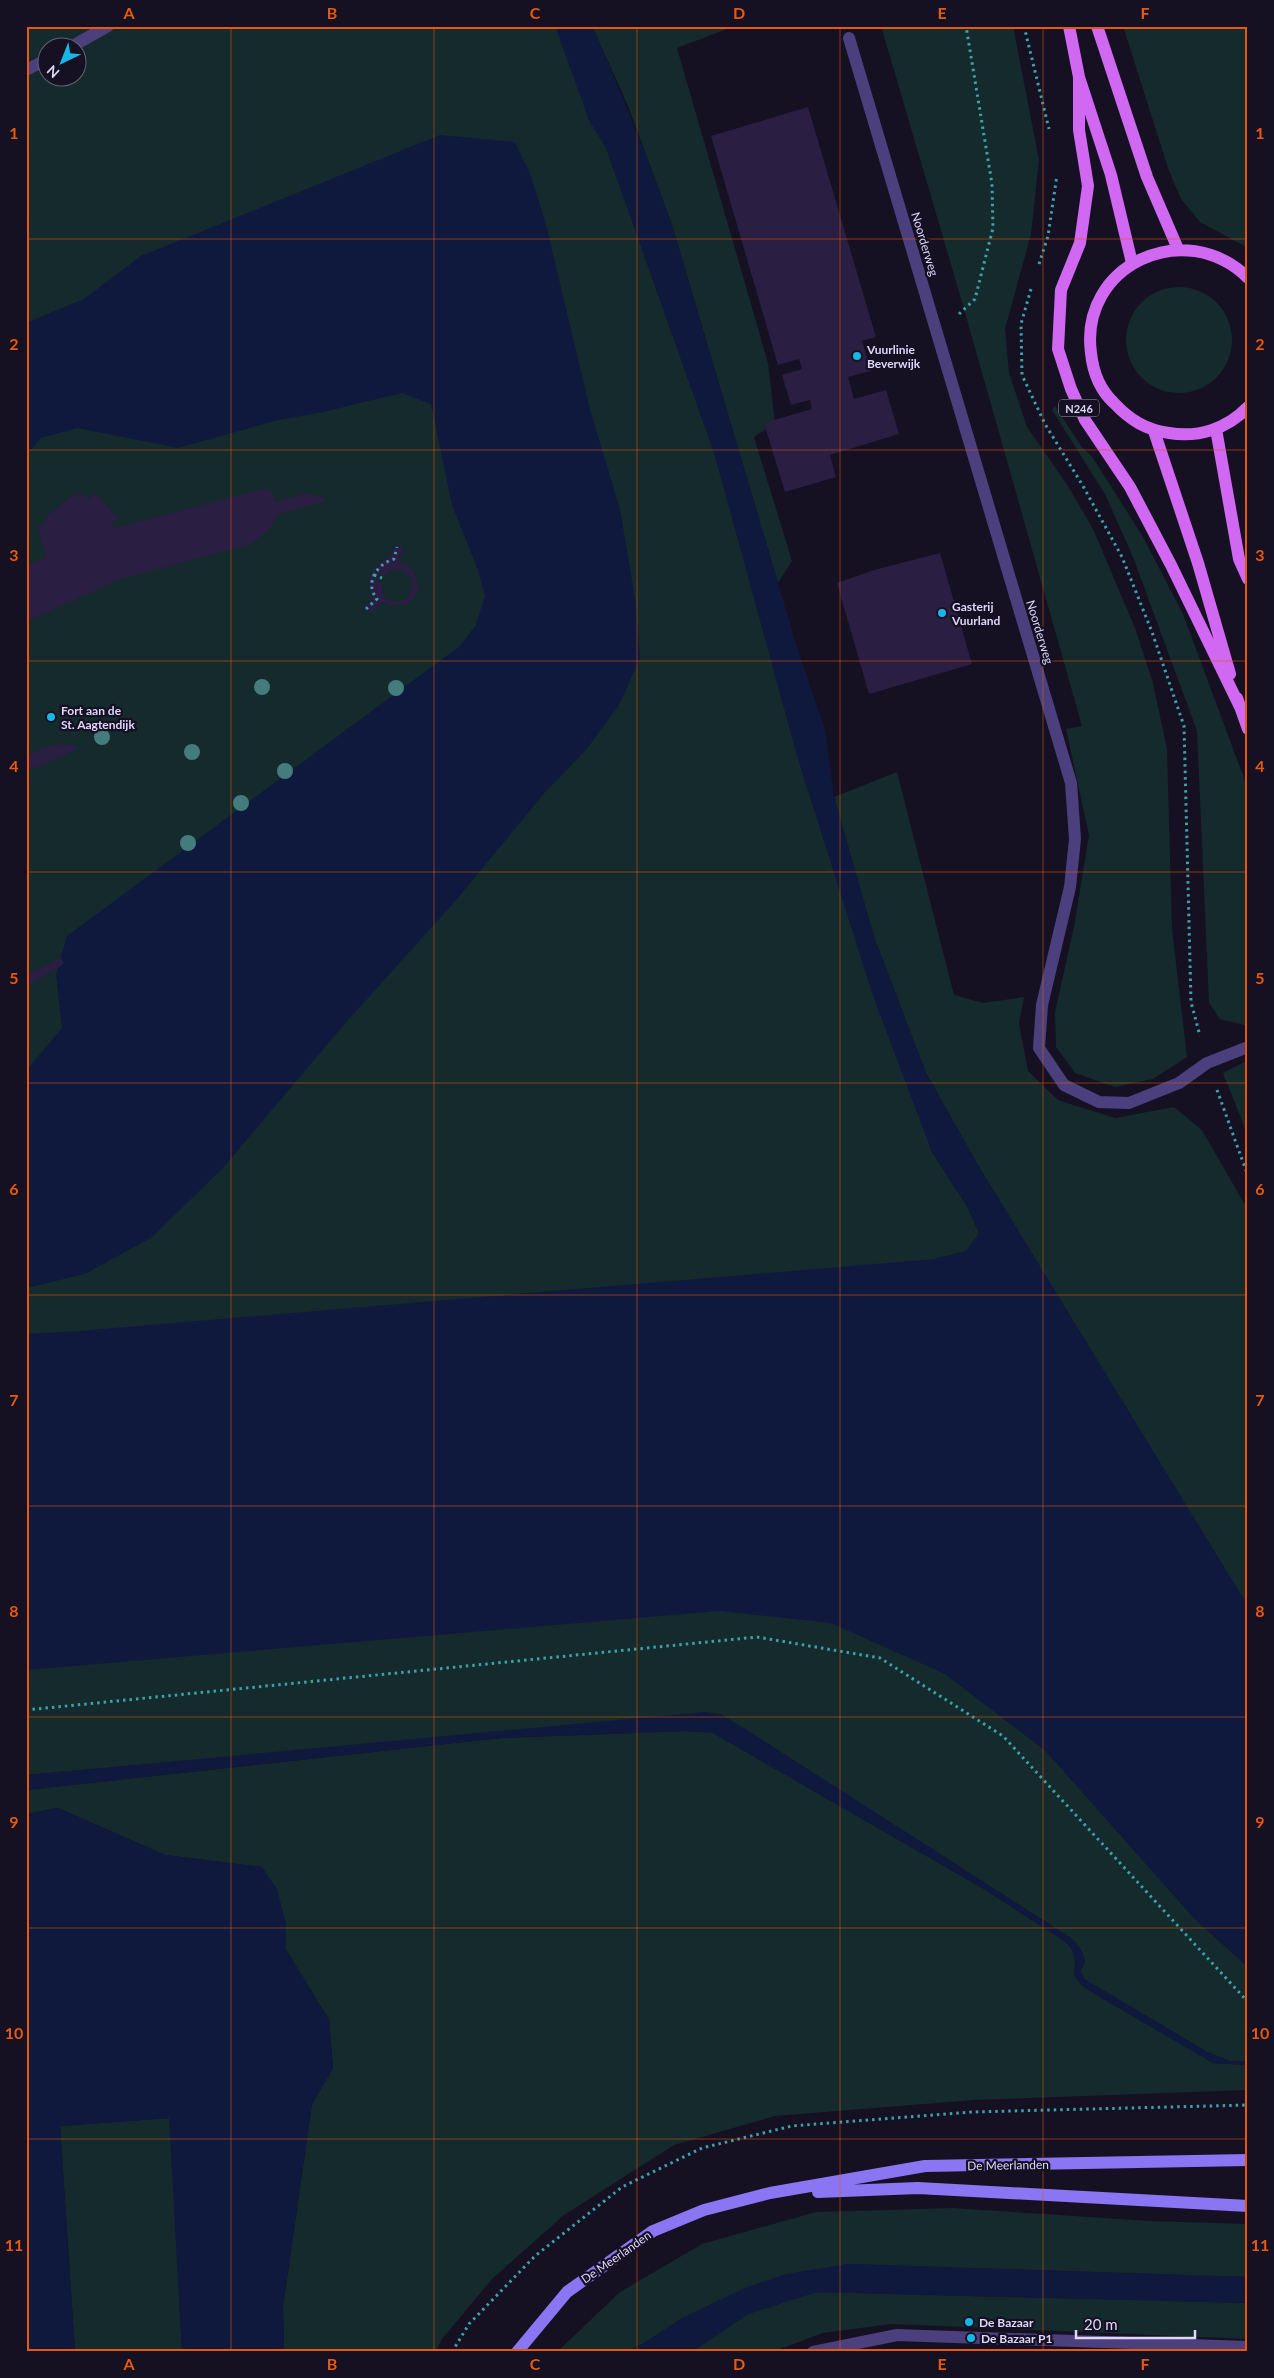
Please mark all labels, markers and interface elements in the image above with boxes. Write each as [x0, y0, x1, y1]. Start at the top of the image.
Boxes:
text: A [122, 3, 135, 22]
text: B [327, 3, 337, 22]
text: C [530, 3, 541, 22]
text: D [733, 3, 745, 22]
text: E [937, 3, 947, 22]
text: F [1140, 3, 1150, 22]
north arrow [38, 38, 88, 88]
text: N [43, 62, 63, 82]
text: 1 [9, 123, 19, 142]
text: 1 [1255, 123, 1265, 142]
street label: Noorderweg [908, 210, 942, 278]
text: 2 [9, 334, 19, 353]
text: 2 [1255, 334, 1265, 353]
place label: Vuurlinie Beverwijk [866, 342, 921, 371]
marker: Vuurlinie Beverwijk [851, 350, 863, 362]
road number: N246 [1059, 399, 1099, 416]
text: 3 [9, 545, 19, 564]
text: 3 [1255, 545, 1265, 564]
street label: Noorderweg [1023, 598, 1057, 666]
place label: Gasterij Vuurland [951, 599, 1001, 628]
marker: Gasterij Vuurland [936, 607, 948, 619]
place label: Fort aan de St. Aagtendijk [61, 703, 135, 732]
marker: Fort aan de St. Aagtendijk [45, 711, 57, 723]
text: 4 [9, 756, 19, 775]
text: 4 [1255, 756, 1265, 775]
text: 5 [9, 968, 19, 987]
text: 5 [1255, 968, 1265, 987]
text: 6 [9, 1179, 19, 1198]
text: 6 [1255, 1179, 1265, 1198]
text: 7 [9, 1390, 19, 1409]
text: 7 [1255, 1390, 1265, 1409]
text: 8 [9, 1601, 19, 1620]
text: 8 [1255, 1601, 1265, 1620]
text: 9 [9, 1812, 19, 1831]
text: 9 [1255, 1812, 1265, 1831]
text: 10 [5, 2023, 23, 2042]
text: 10 [1251, 2023, 1269, 2042]
street label: De Meerlanden [967, 2157, 1049, 2173]
street label: De Meerlanden [578, 2227, 654, 2287]
text: 11 [5, 2235, 23, 2254]
text: 11 [1251, 2235, 1269, 2254]
scale bar [1076, 2308, 1195, 2340]
place label: De Bazaar [979, 2315, 1034, 2330]
text: 20 m [1084, 2315, 1118, 2333]
marker: De Bazaar [963, 2316, 975, 2328]
place label: De Bazaar P1 [981, 2331, 1053, 2346]
marker: De Bazaar P1 [965, 2332, 977, 2344]
text: A [122, 2354, 135, 2373]
text: B [327, 2354, 337, 2373]
text: C [530, 2354, 541, 2373]
text: D [733, 2354, 745, 2373]
text: E [937, 2354, 947, 2373]
text: F [1140, 2354, 1150, 2373]

